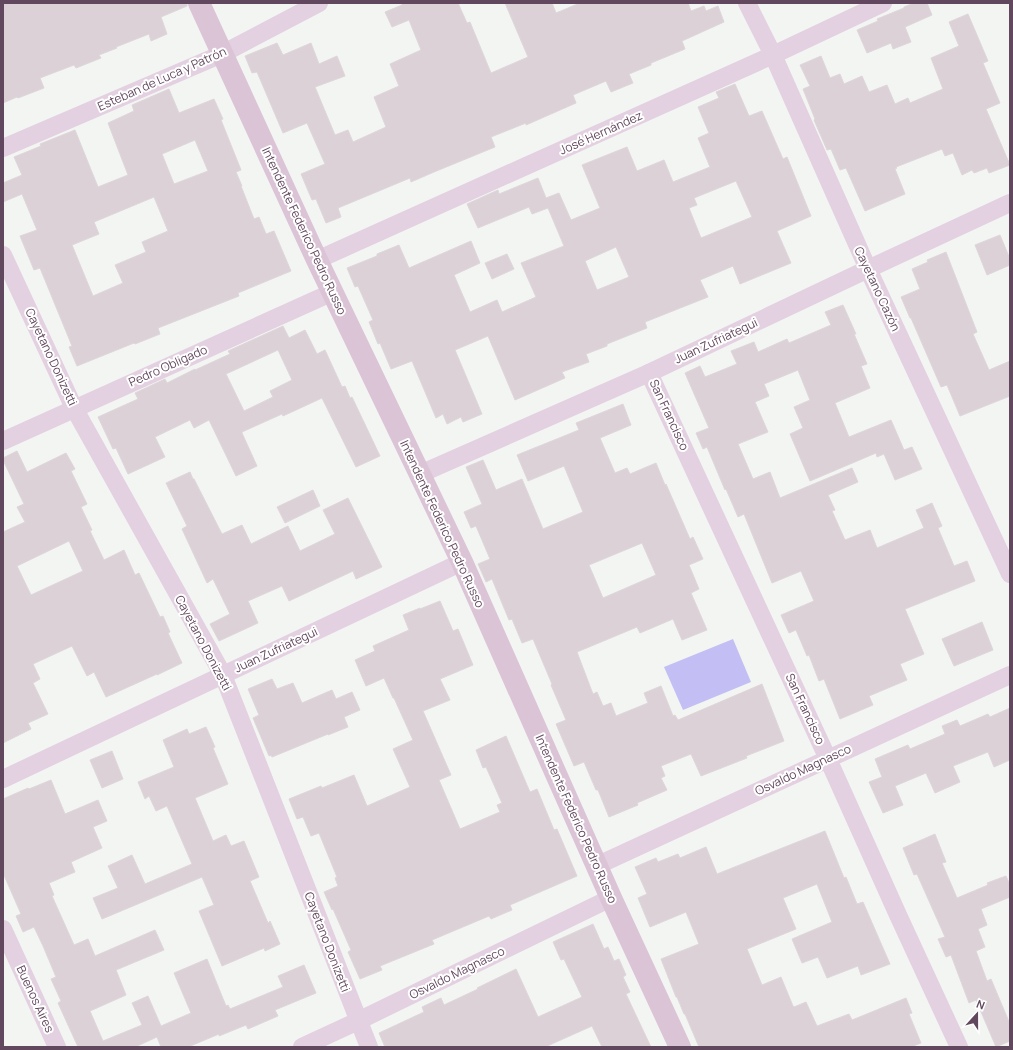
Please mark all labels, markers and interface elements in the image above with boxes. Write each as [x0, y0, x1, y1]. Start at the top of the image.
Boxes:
street label: Esteban de Luca y Patrón [95, 42, 229, 115]
street label: José Hernández [557, 107, 645, 158]
street label: Intendente Federico Pedro Russo [258, 144, 351, 317]
street label: Cayetano Cazón [850, 244, 904, 334]
street label: Cayetano Donizetti [21, 305, 81, 408]
street label: Juan Zufriategui [671, 314, 760, 367]
street label: Pedro Obligado [126, 341, 210, 390]
street label: San Francisco [646, 376, 693, 453]
street label: Intendente Federico Pedro Russo [396, 437, 489, 610]
street label: Cayetano Donizetti [171, 592, 236, 693]
street label: Juan Zufriategui [231, 623, 320, 676]
street label: San Francisco [782, 670, 829, 747]
street label: Intendente Federico Pedro Russo [531, 732, 621, 906]
street label: Osvaldo Magnasco [752, 740, 854, 799]
street label: Cayetano Donizetti [301, 889, 354, 994]
street label: Osvaldo Magnasco [406, 942, 507, 1003]
street label: Buenos Aires [13, 963, 58, 1035]
north arrow [957, 994, 997, 1034]
text: N [974, 996, 987, 1013]

